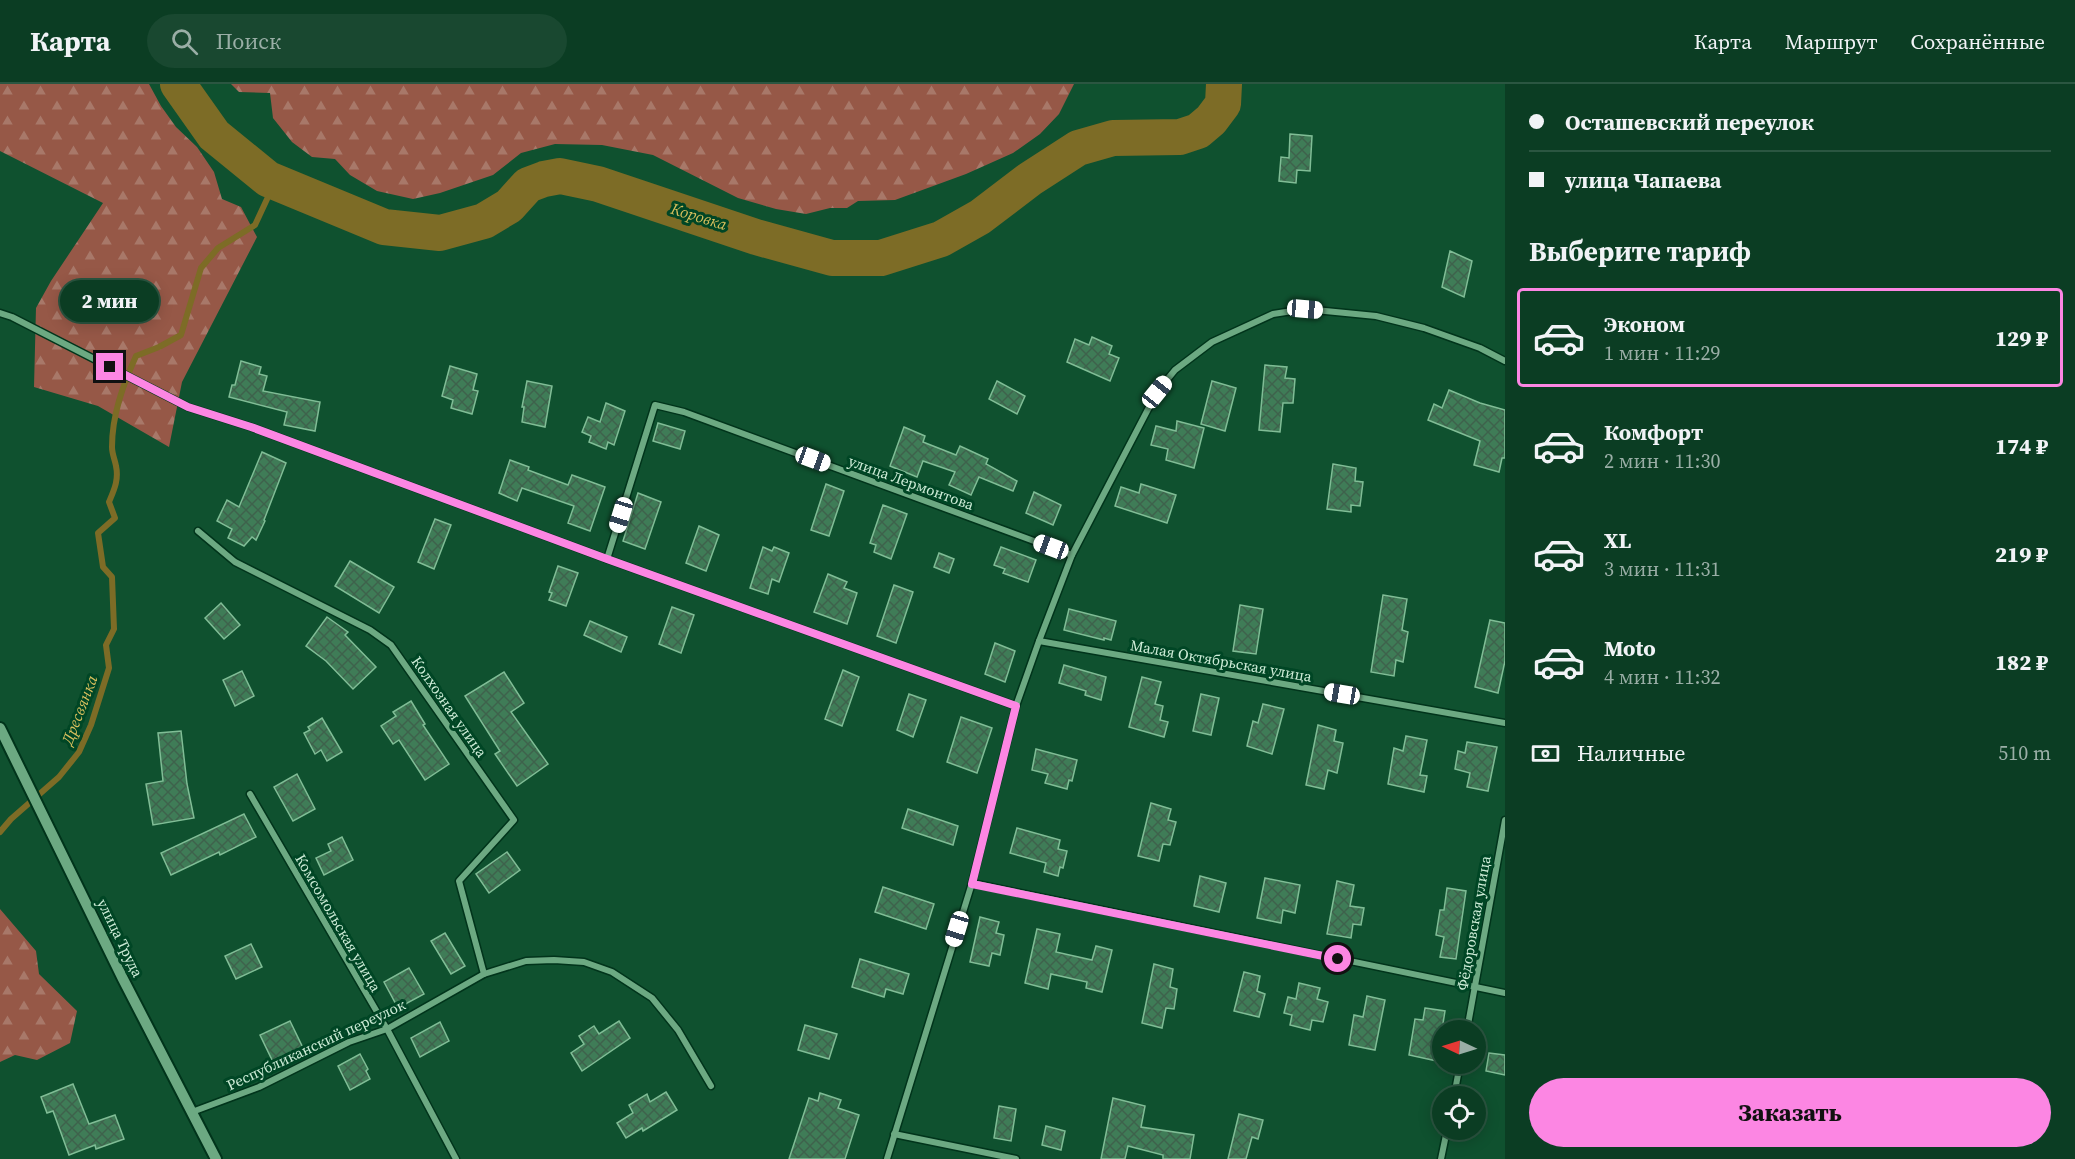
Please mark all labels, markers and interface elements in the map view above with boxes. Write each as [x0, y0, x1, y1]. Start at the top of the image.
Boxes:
search box [147, 14, 567, 68]
text: Карта [30, 22, 111, 60]
icon: search [168, 25, 201, 58]
text: Поиск [216, 26, 281, 56]
text: Карта [1694, 27, 1752, 56]
text: Маршрут [1785, 27, 1878, 56]
text: Сохранённые [1911, 27, 2045, 56]
text: Осташевский переулок [1565, 107, 1814, 137]
text: улица Чапаева [1565, 165, 1721, 195]
water label: Коровка [667, 197, 730, 235]
text: Выберите тариф [1529, 233, 1751, 270]
callout: 2 мин [60, 280, 160, 322]
text: 2 мин [81, 287, 138, 315]
car [1286, 298, 1324, 320]
text: Эконом [1604, 309, 1685, 339]
icon: car [1532, 311, 1586, 365]
text: 129 ₽ [1995, 323, 2048, 353]
text: 1 мин · 11:29 [1604, 339, 1720, 367]
route end [96, 353, 123, 380]
car [1139, 372, 1175, 412]
text: Комфорт [1604, 417, 1703, 447]
icon: car [1532, 419, 1586, 473]
text: 174 ₽ [1995, 431, 2048, 461]
car [793, 444, 833, 474]
text: 2 мин · 11:30 [1604, 447, 1720, 475]
street label: улица Лермонтова [845, 450, 977, 515]
car [607, 495, 635, 535]
text: XL [1604, 525, 1631, 555]
icon: car [1532, 527, 1586, 581]
car [1031, 532, 1071, 562]
text: 219 ₽ [1995, 539, 2048, 569]
text: 3 мин · 11:31 [1604, 555, 1720, 583]
text: Moto [1604, 633, 1656, 663]
street label: Малая Октябрьская улица [1129, 634, 1314, 687]
icon: car [1532, 635, 1586, 689]
text: 182 ₽ [1995, 647, 2048, 677]
street label: Колхозная улица [407, 652, 492, 762]
text: 4 мин · 11:32 [1604, 663, 1720, 691]
water label: Дресвянка [55, 671, 103, 750]
car [1323, 682, 1361, 706]
icon: cash [1529, 737, 1562, 770]
text: Наличные [1577, 738, 1686, 768]
text: 510 m [1998, 739, 2051, 767]
street label: Комсомольская улица [290, 850, 387, 996]
street label: Фёдоровская улица [1451, 854, 1496, 992]
street label: улица Труда [92, 895, 149, 981]
car [943, 909, 971, 949]
route start [1324, 945, 1351, 972]
street label: Республиканский переулок [223, 994, 409, 1095]
north arrow [1432, 1020, 1486, 1074]
map controls [1432, 1020, 1486, 1140]
button: Заказать [1529, 1078, 2051, 1147]
button: locate [1432, 1086, 1486, 1140]

